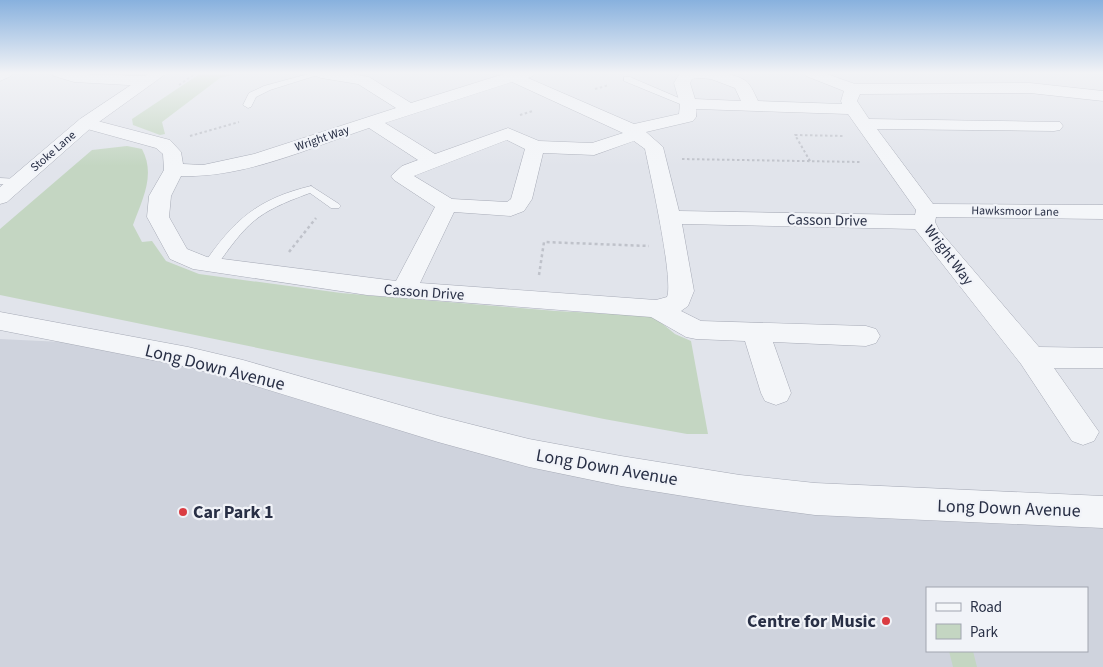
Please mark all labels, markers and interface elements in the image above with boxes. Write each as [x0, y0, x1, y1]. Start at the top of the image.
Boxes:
street label: Wright Way [293, 121, 352, 156]
street label: Stoke Lane [27, 127, 80, 176]
street label: Hawksmoor Lane [971, 202, 1059, 221]
street label: Casson Drive [787, 209, 867, 232]
street label: Wright Way [919, 221, 978, 290]
street label: Casson Drive [383, 279, 465, 306]
street label: Long Down Avenue [142, 338, 288, 397]
street label: Long Down Avenue [534, 443, 680, 492]
street label: Long Down Avenue [937, 494, 1081, 523]
place label: Car Park 1 [193, 500, 273, 525]
marker: Car Park 1 [177, 506, 189, 518]
legend [926, 587, 1088, 652]
text: Road [970, 597, 1002, 618]
place label: Centre for Music [747, 609, 877, 634]
marker: Centre for Music [880, 615, 892, 627]
text: Park [970, 622, 999, 643]

